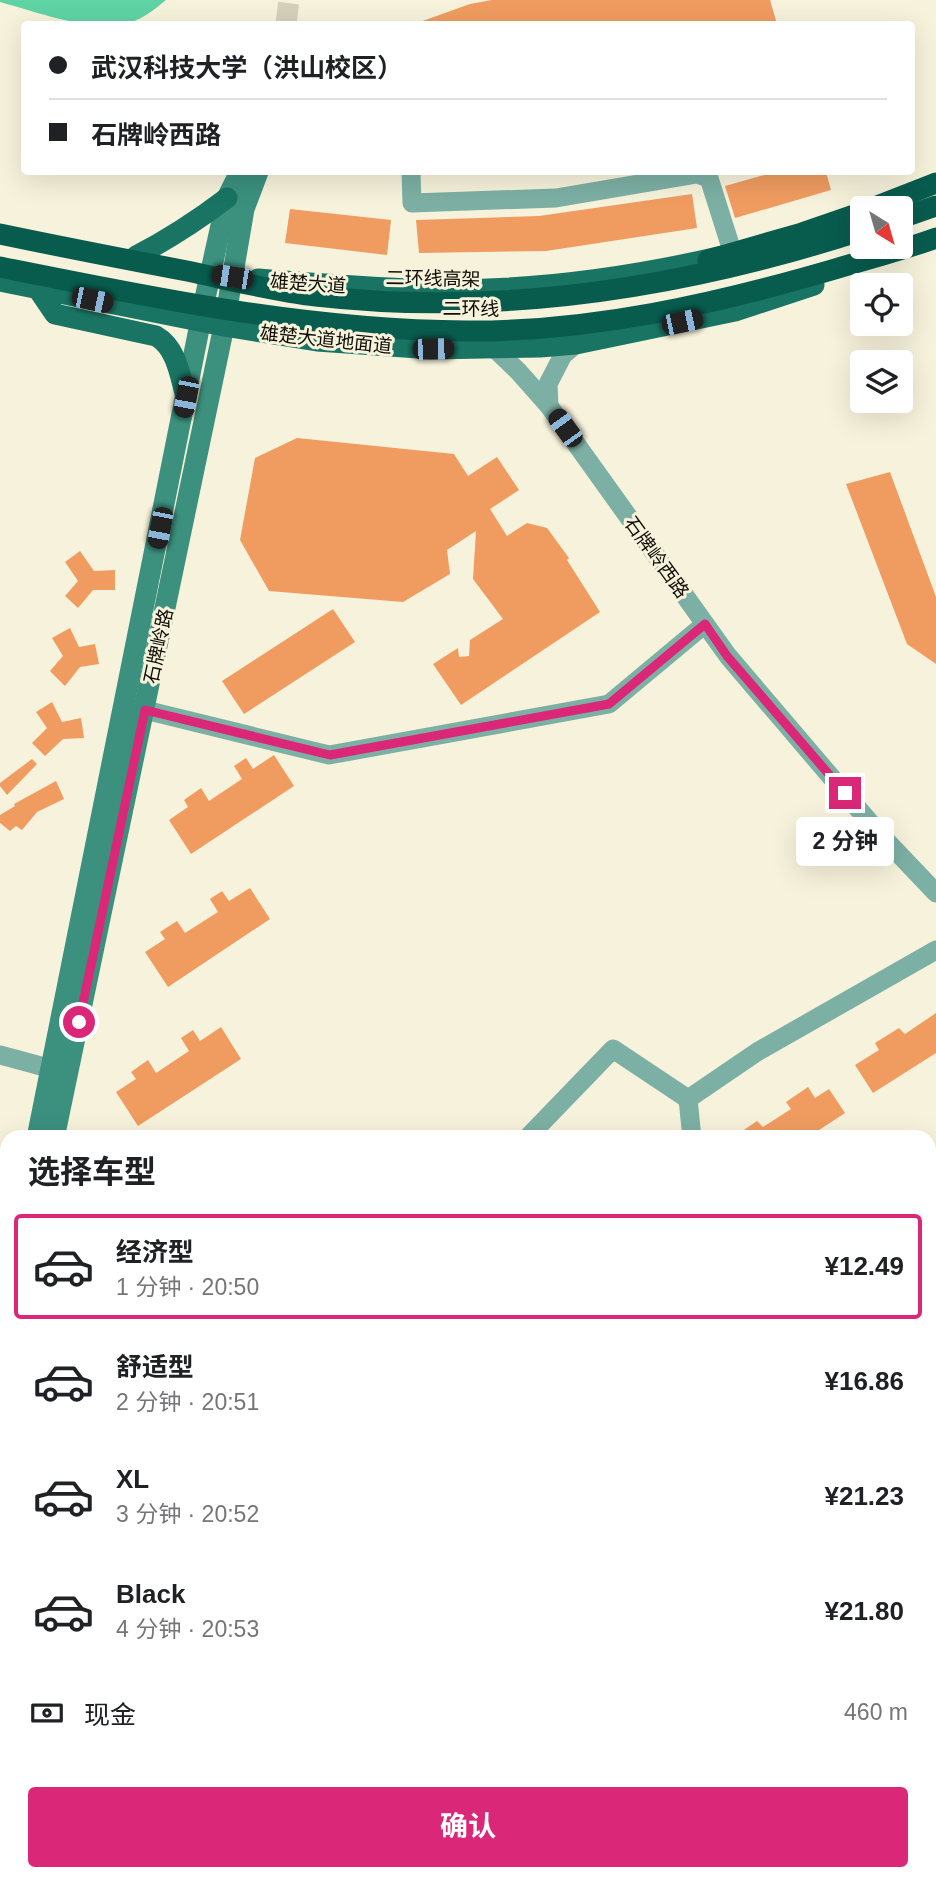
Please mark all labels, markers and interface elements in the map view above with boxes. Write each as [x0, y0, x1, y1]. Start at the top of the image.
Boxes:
text: 武汉科技大学（洪山校区） [91, 53, 403, 83]
text: 石牌岭西路 [91, 120, 221, 150]
north arrow [850, 196, 914, 259]
map controls [850, 196, 913, 413]
car [210, 263, 255, 291]
street label: 二环线高架 [385, 267, 481, 290]
street label: 雄楚大道 [269, 270, 347, 297]
button: locate [850, 273, 913, 336]
car [70, 285, 115, 315]
street label: 二环线 [442, 298, 500, 319]
car [660, 307, 705, 337]
street label: 雄楚大道地面道 [259, 322, 393, 357]
car [412, 338, 455, 360]
button: layers [850, 350, 913, 413]
car [172, 374, 201, 420]
car [545, 405, 586, 451]
car [146, 505, 175, 551]
street label: 石牌岭西路 [620, 513, 693, 602]
street label: 石牌岭路 [140, 607, 177, 685]
route end [829, 777, 861, 809]
callout: 2 分钟 [796, 818, 894, 866]
text: 2 分钟 [812, 828, 878, 854]
route start [63, 1006, 95, 1038]
text: 选择车型 [28, 1154, 156, 1190]
icon: car [32, 1235, 95, 1298]
text: 经济型 [116, 1237, 194, 1267]
text: ¥12.49 [824, 1251, 904, 1281]
text: 1 分钟 · 20:50 [116, 1274, 259, 1300]
icon: car [32, 1350, 95, 1413]
text: 舒适型 [116, 1352, 194, 1382]
text: ¥16.86 [824, 1366, 904, 1396]
text: 2 分钟 · 20:51 [116, 1389, 259, 1415]
text: XL [116, 1464, 149, 1494]
icon: car [32, 1465, 95, 1528]
text: ¥21.23 [824, 1481, 904, 1511]
text: 3 分钟 · 20:52 [116, 1501, 259, 1527]
text: Black [116, 1579, 185, 1609]
icon: car [32, 1580, 95, 1643]
text: ¥21.80 [824, 1596, 904, 1626]
text: 4 分钟 · 20:53 [116, 1616, 259, 1642]
icon: cash [28, 1694, 66, 1732]
text: 460 m [844, 1699, 908, 1725]
text: 现金 [84, 1700, 136, 1730]
button: 确认 [28, 1787, 908, 1867]

